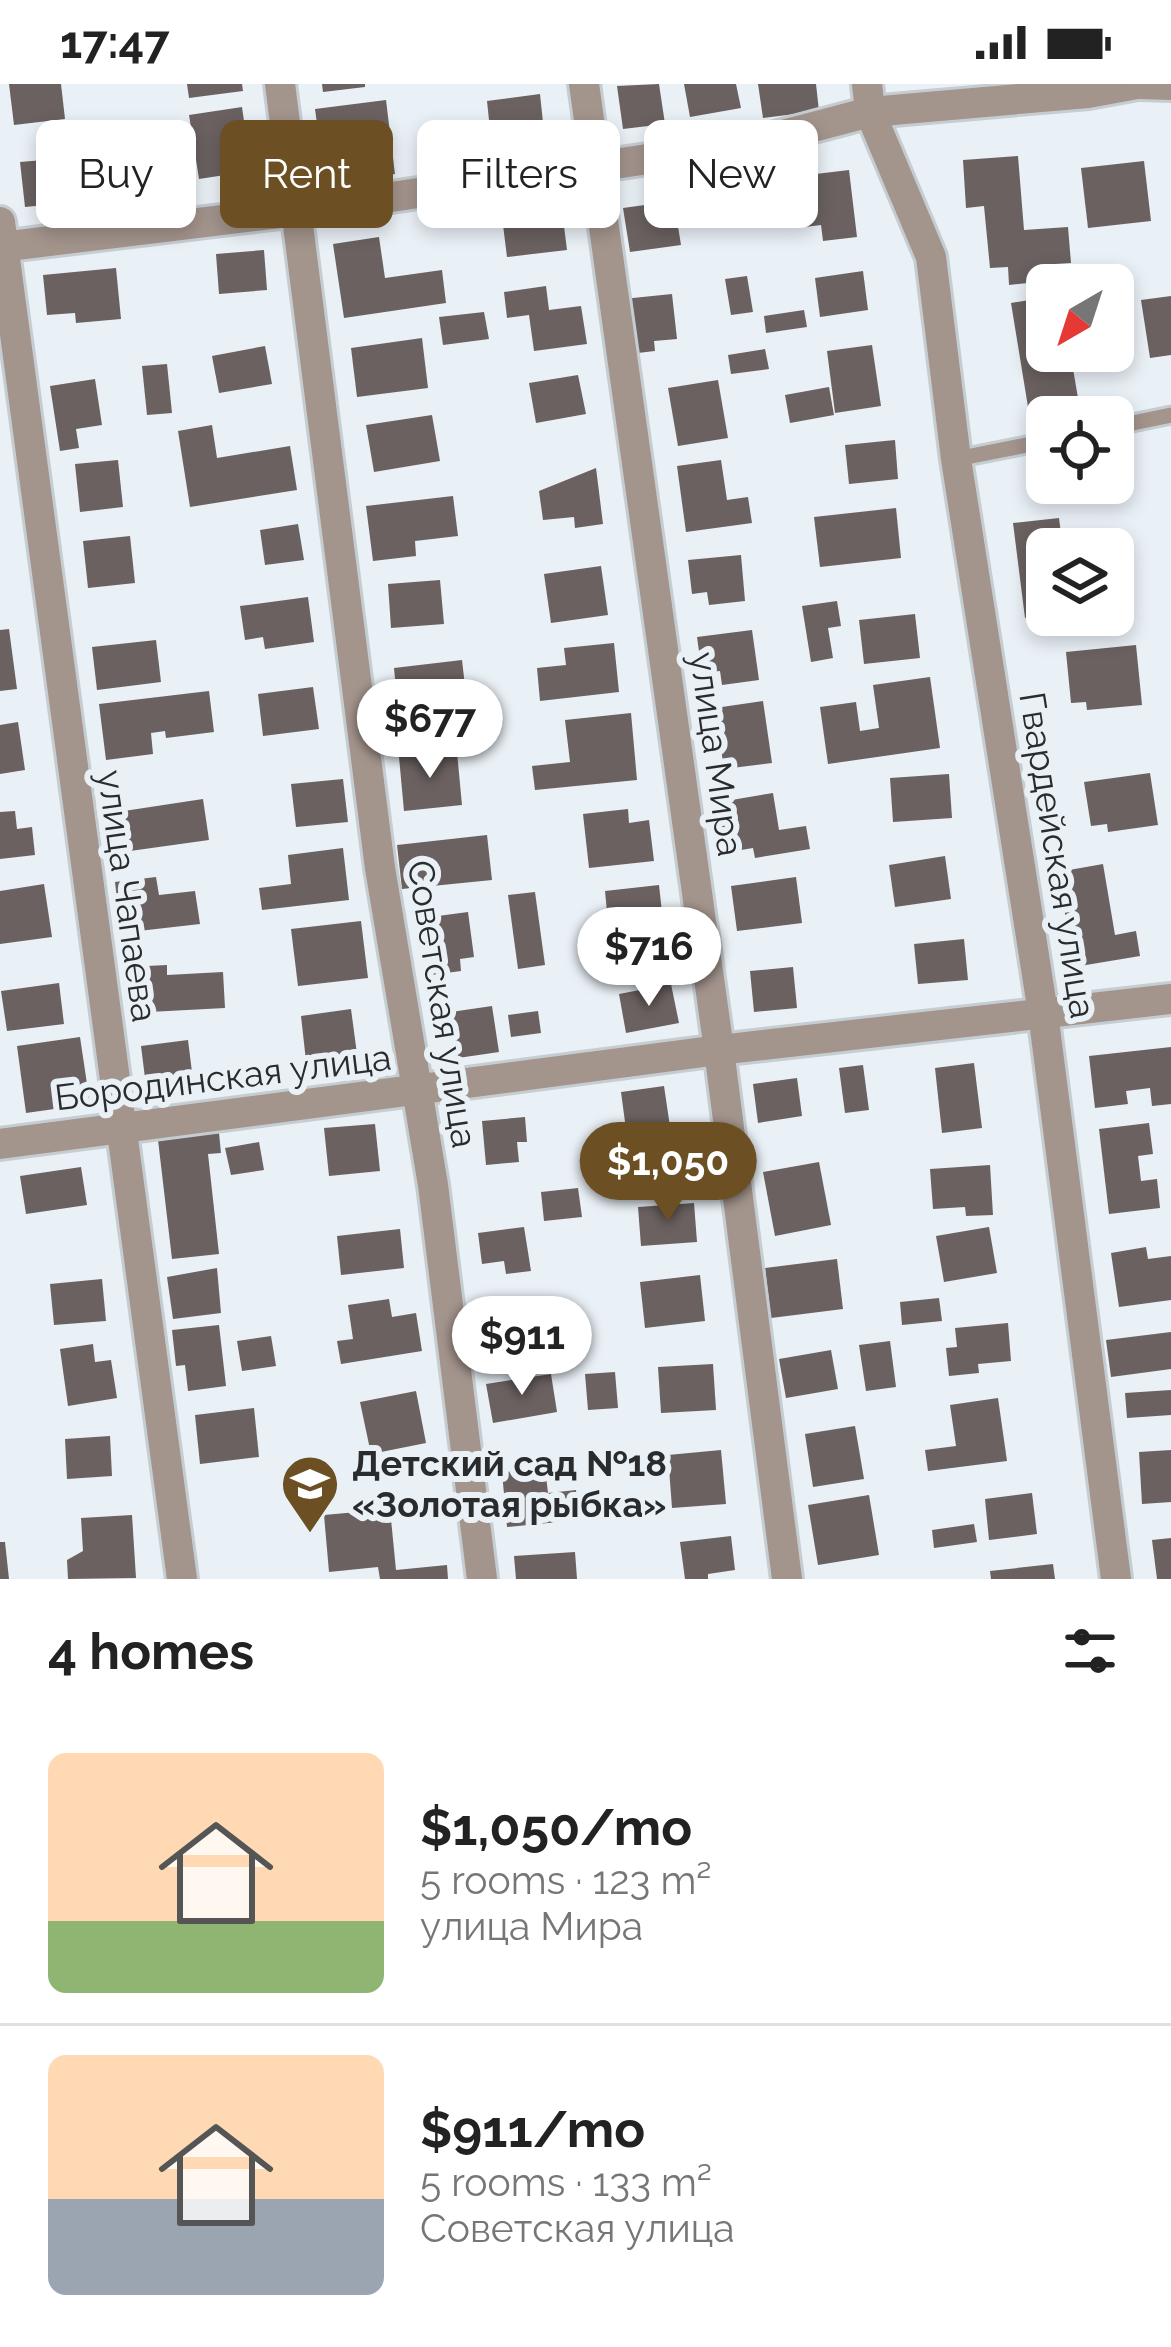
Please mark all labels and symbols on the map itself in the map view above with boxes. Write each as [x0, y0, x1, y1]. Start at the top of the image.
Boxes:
north arrow [1026, 264, 1134, 372]
street label: улица Мира [682, 649, 752, 859]
pin: $677 [359, 679, 501, 781]
street label: Гвардейская улица [1011, 689, 1105, 1021]
street label: улица Чапаева [90, 767, 166, 1025]
street label: Советская улица [400, 857, 486, 1151]
pin: $716 [578, 907, 720, 1009]
street label: Бородинская улица [52, 1036, 394, 1118]
pin: $1,050 [570, 1122, 766, 1224]
pin: $911 [451, 1296, 593, 1398]
place label: Детский сад №18 «Золотая рыбка» [352, 1442, 667, 1525]
school or university icon: Детский сад №18 «Золотая рыбка» [279, 1453, 341, 1535]

